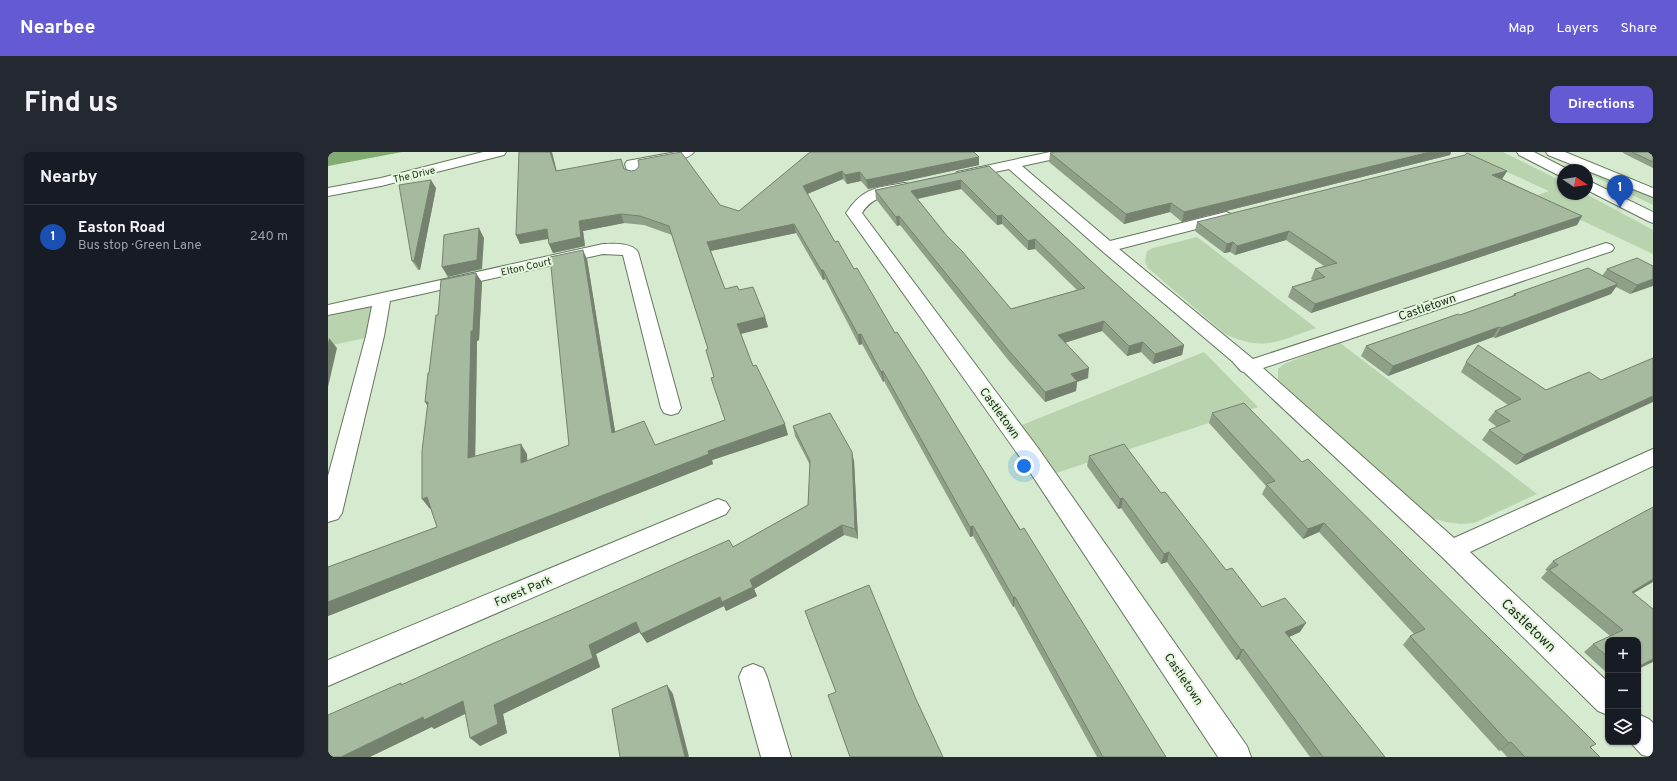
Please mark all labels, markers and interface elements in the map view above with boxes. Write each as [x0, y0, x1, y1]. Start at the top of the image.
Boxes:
text: Nearbee [20, 16, 95, 40]
text: Map [1508, 20, 1534, 37]
text: Layers [1556, 20, 1598, 37]
text: Share [1620, 20, 1657, 37]
text: Find us [24, 86, 118, 122]
button: Directions [1550, 86, 1653, 123]
street label: The Drive [392, 164, 437, 187]
north arrow [1557, 164, 1593, 200]
text: Nearby [40, 167, 97, 189]
pin: 1 [1607, 175, 1633, 208]
text: Easton Road [78, 219, 165, 238]
text: 1 [50, 229, 56, 245]
text: 240 m [250, 229, 288, 245]
text: Bus stop · Green Lane [78, 238, 202, 254]
street label: Elton Court [500, 255, 553, 280]
street label: Castletown [1396, 291, 1458, 325]
street label: Castletown [975, 385, 1023, 442]
your location [1014, 456, 1034, 476]
street label: Forest Park [492, 573, 554, 611]
street label: Castletown [1497, 596, 1559, 656]
map controls [1605, 637, 1641, 745]
button: + [1605, 637, 1641, 673]
street label: Castletown [1160, 650, 1206, 709]
button: − [1605, 673, 1641, 709]
button: layers [1605, 709, 1641, 745]

